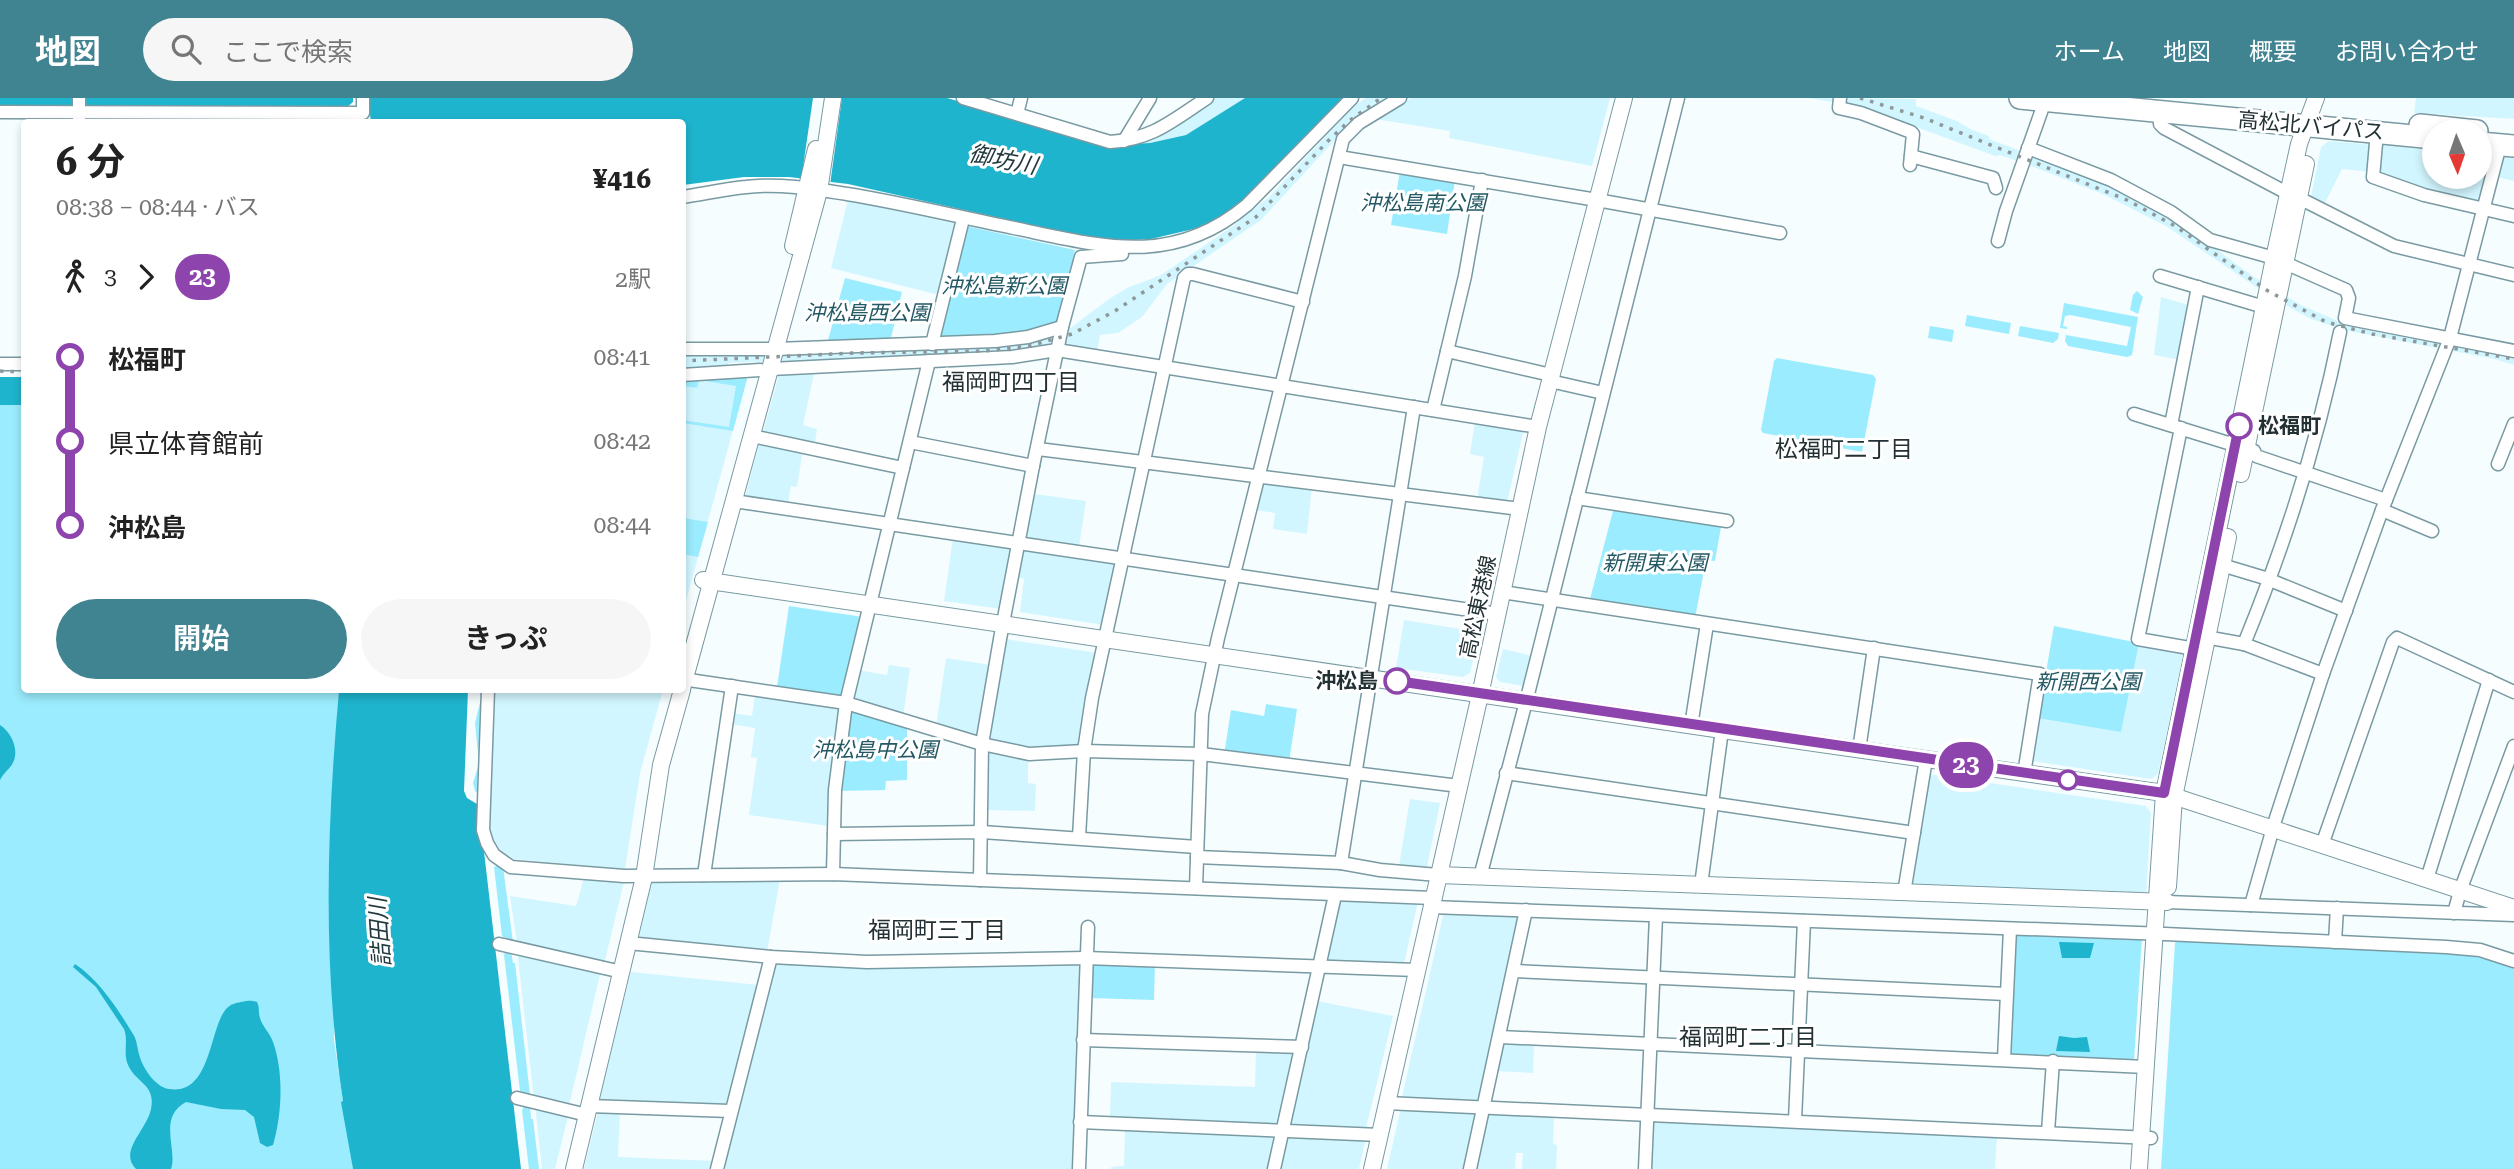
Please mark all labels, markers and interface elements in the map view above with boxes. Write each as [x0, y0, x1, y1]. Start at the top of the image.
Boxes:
search box [143, 18, 633, 81]
icon: search [167, 30, 205, 68]
text: 地図 [35, 32, 101, 71]
text: ここで検索 [223, 37, 353, 67]
text: ホーム [2054, 38, 2125, 66]
text: 地図 [2163, 38, 2211, 66]
text: 概要 [2249, 38, 2297, 66]
text: お問い合わせ [2335, 38, 2479, 66]
street label: 高松北バイパス [2237, 108, 2385, 144]
north arrow [2422, 119, 2492, 189]
map controls [2422, 119, 2492, 189]
text: 6 分 [56, 140, 125, 184]
water label: 御坊川 [967, 140, 1042, 180]
text: ¥416 [593, 164, 651, 194]
park label: 沖松島南公園 [1360, 191, 1489, 215]
text: 08:38 – 08:44 · バス [56, 194, 260, 221]
icon: walk [56, 258, 94, 296]
icon: forward [127, 258, 165, 296]
text: 3 [104, 263, 117, 290]
text: 23 [189, 263, 216, 291]
text: 2駅 [615, 266, 651, 293]
park label: 沖松島新公園 [941, 274, 1070, 298]
park label: 沖松島西公園 [804, 301, 933, 325]
text: 08:41 [594, 344, 651, 371]
text: 松福町 [108, 345, 186, 375]
district label: 福岡町四丁目 [942, 369, 1080, 396]
marker: 松福町 [2226, 413, 2252, 439]
place label: 松福町 [2258, 414, 2321, 438]
text: 08:42 [594, 428, 651, 455]
text: 県立体育館前 [108, 429, 264, 459]
district label: 松福町二丁目 [1775, 436, 1913, 463]
text: 08:44 [594, 512, 651, 539]
text: 沖松島 [108, 513, 186, 543]
park label: 新開東公園 [1603, 551, 1710, 575]
street label: 高松東港線 [1455, 553, 1501, 661]
button: 開始 [56, 599, 347, 679]
button: きっぷ [361, 599, 651, 679]
marker: 沖松島 [1384, 668, 1410, 694]
place label: 沖松島 [1315, 669, 1378, 693]
park label: 新開西公園 [2036, 670, 2143, 694]
park label: 沖松島中公園 [812, 738, 941, 762]
line badge: 23 [1934, 742, 1997, 788]
text: 23 [1953, 751, 1979, 779]
unlabelled marker [2058, 770, 2078, 790]
water label: 詰田川 [364, 894, 396, 967]
district label: 福岡町三丁目 [868, 917, 1006, 944]
district label: 福岡町二丁目 [1679, 1024, 1817, 1051]

